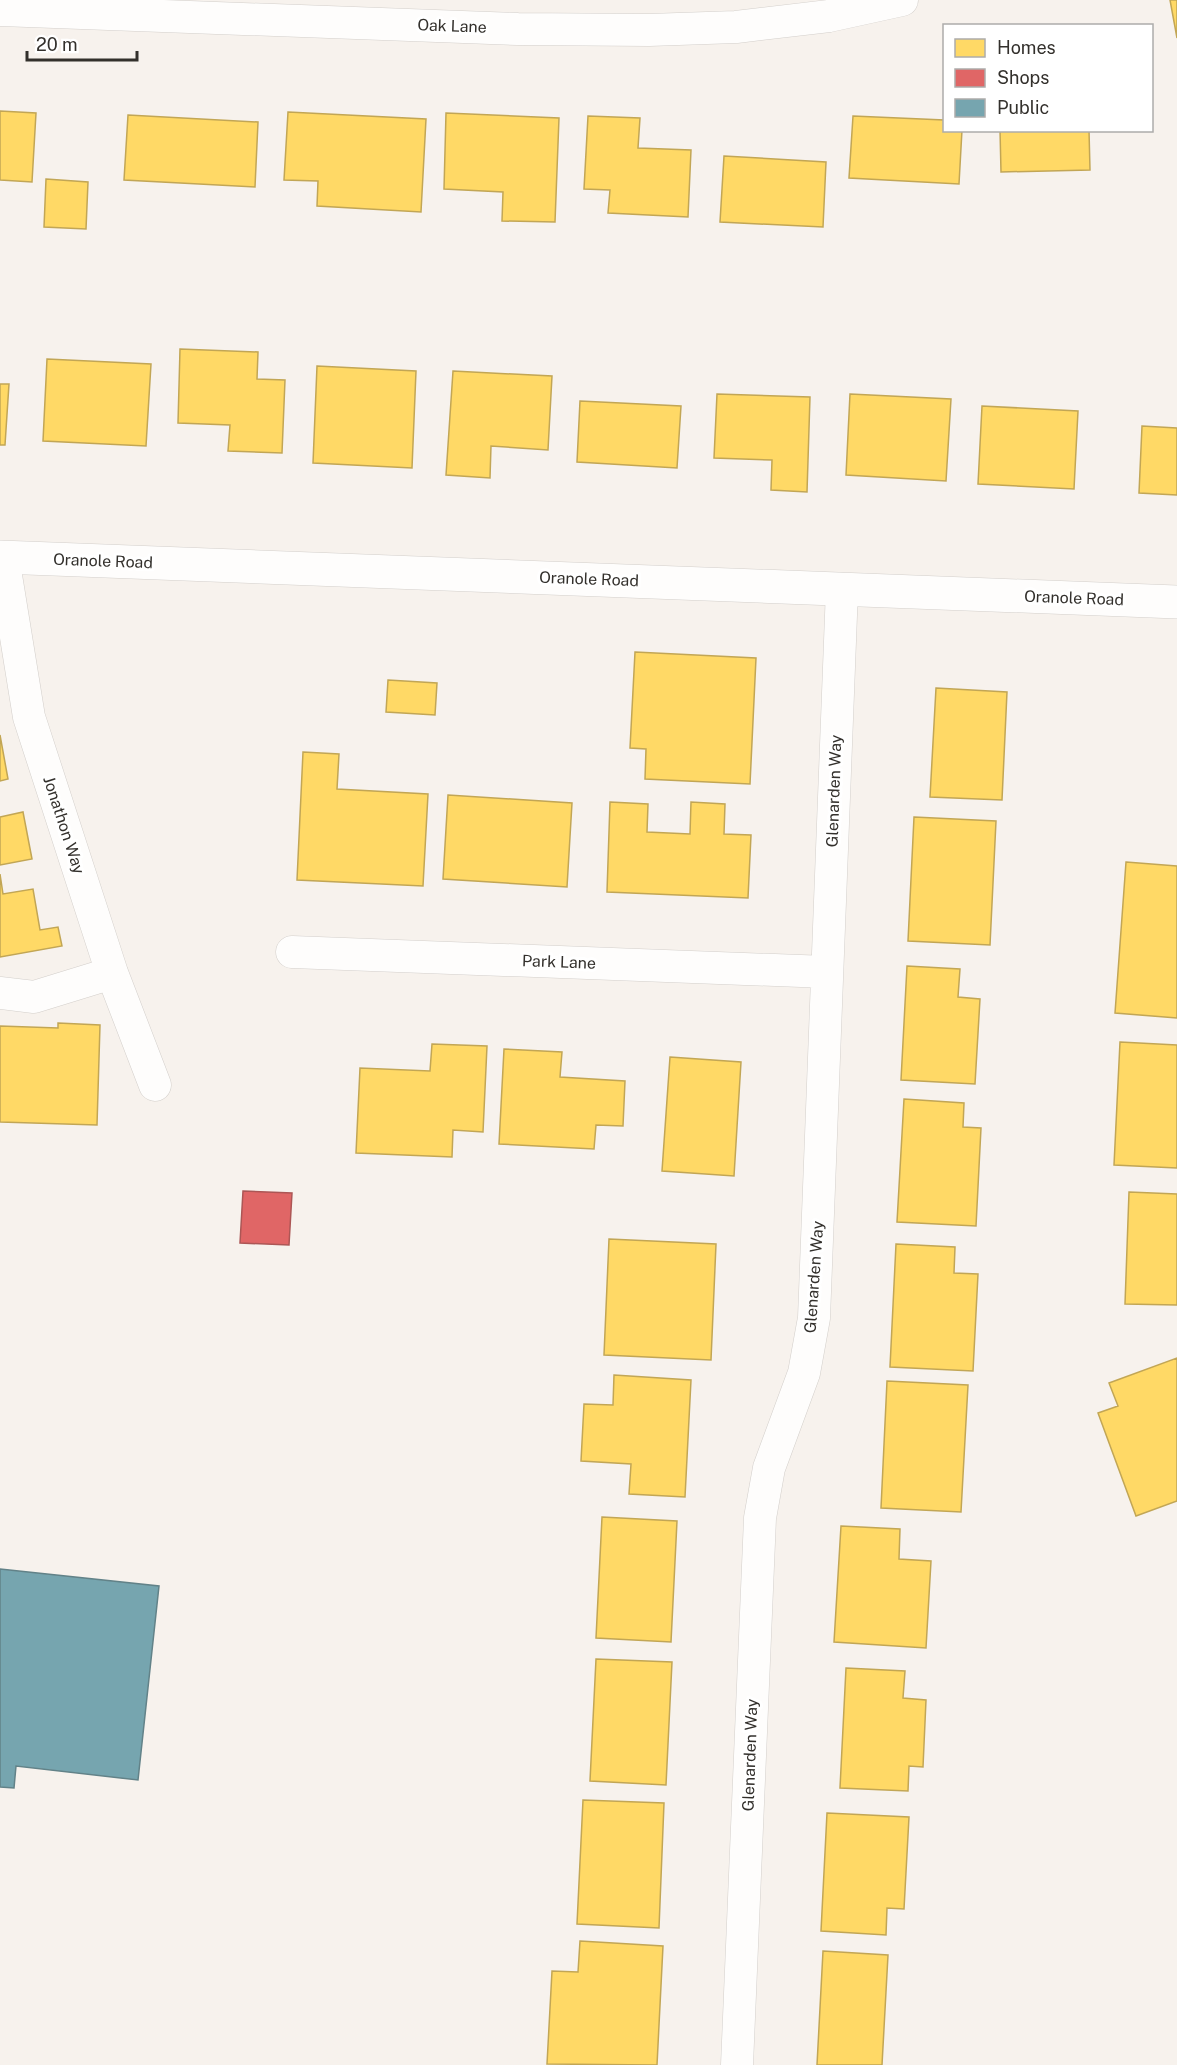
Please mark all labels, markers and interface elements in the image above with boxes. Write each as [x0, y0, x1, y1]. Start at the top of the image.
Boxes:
street label: Oak Lane [417, 15, 487, 37]
scale bar [27, 24, 136, 62]
legend [943, 24, 1153, 132]
text: 20 m [36, 34, 78, 55]
text: Homes [997, 37, 1056, 58]
text: Shops [997, 67, 1049, 88]
text: Public [997, 97, 1049, 118]
street label: Oranole Road [53, 550, 153, 572]
street label: Oranole Road [539, 568, 639, 590]
street label: Oranole Road [1024, 587, 1124, 609]
street label: Glenarden Way [823, 734, 845, 848]
street label: Jonathon Way [39, 774, 89, 877]
street label: Park Lane [522, 951, 596, 973]
street label: Glenarden Way [801, 1220, 827, 1334]
street label: Glenarden Way [739, 1698, 761, 1812]

